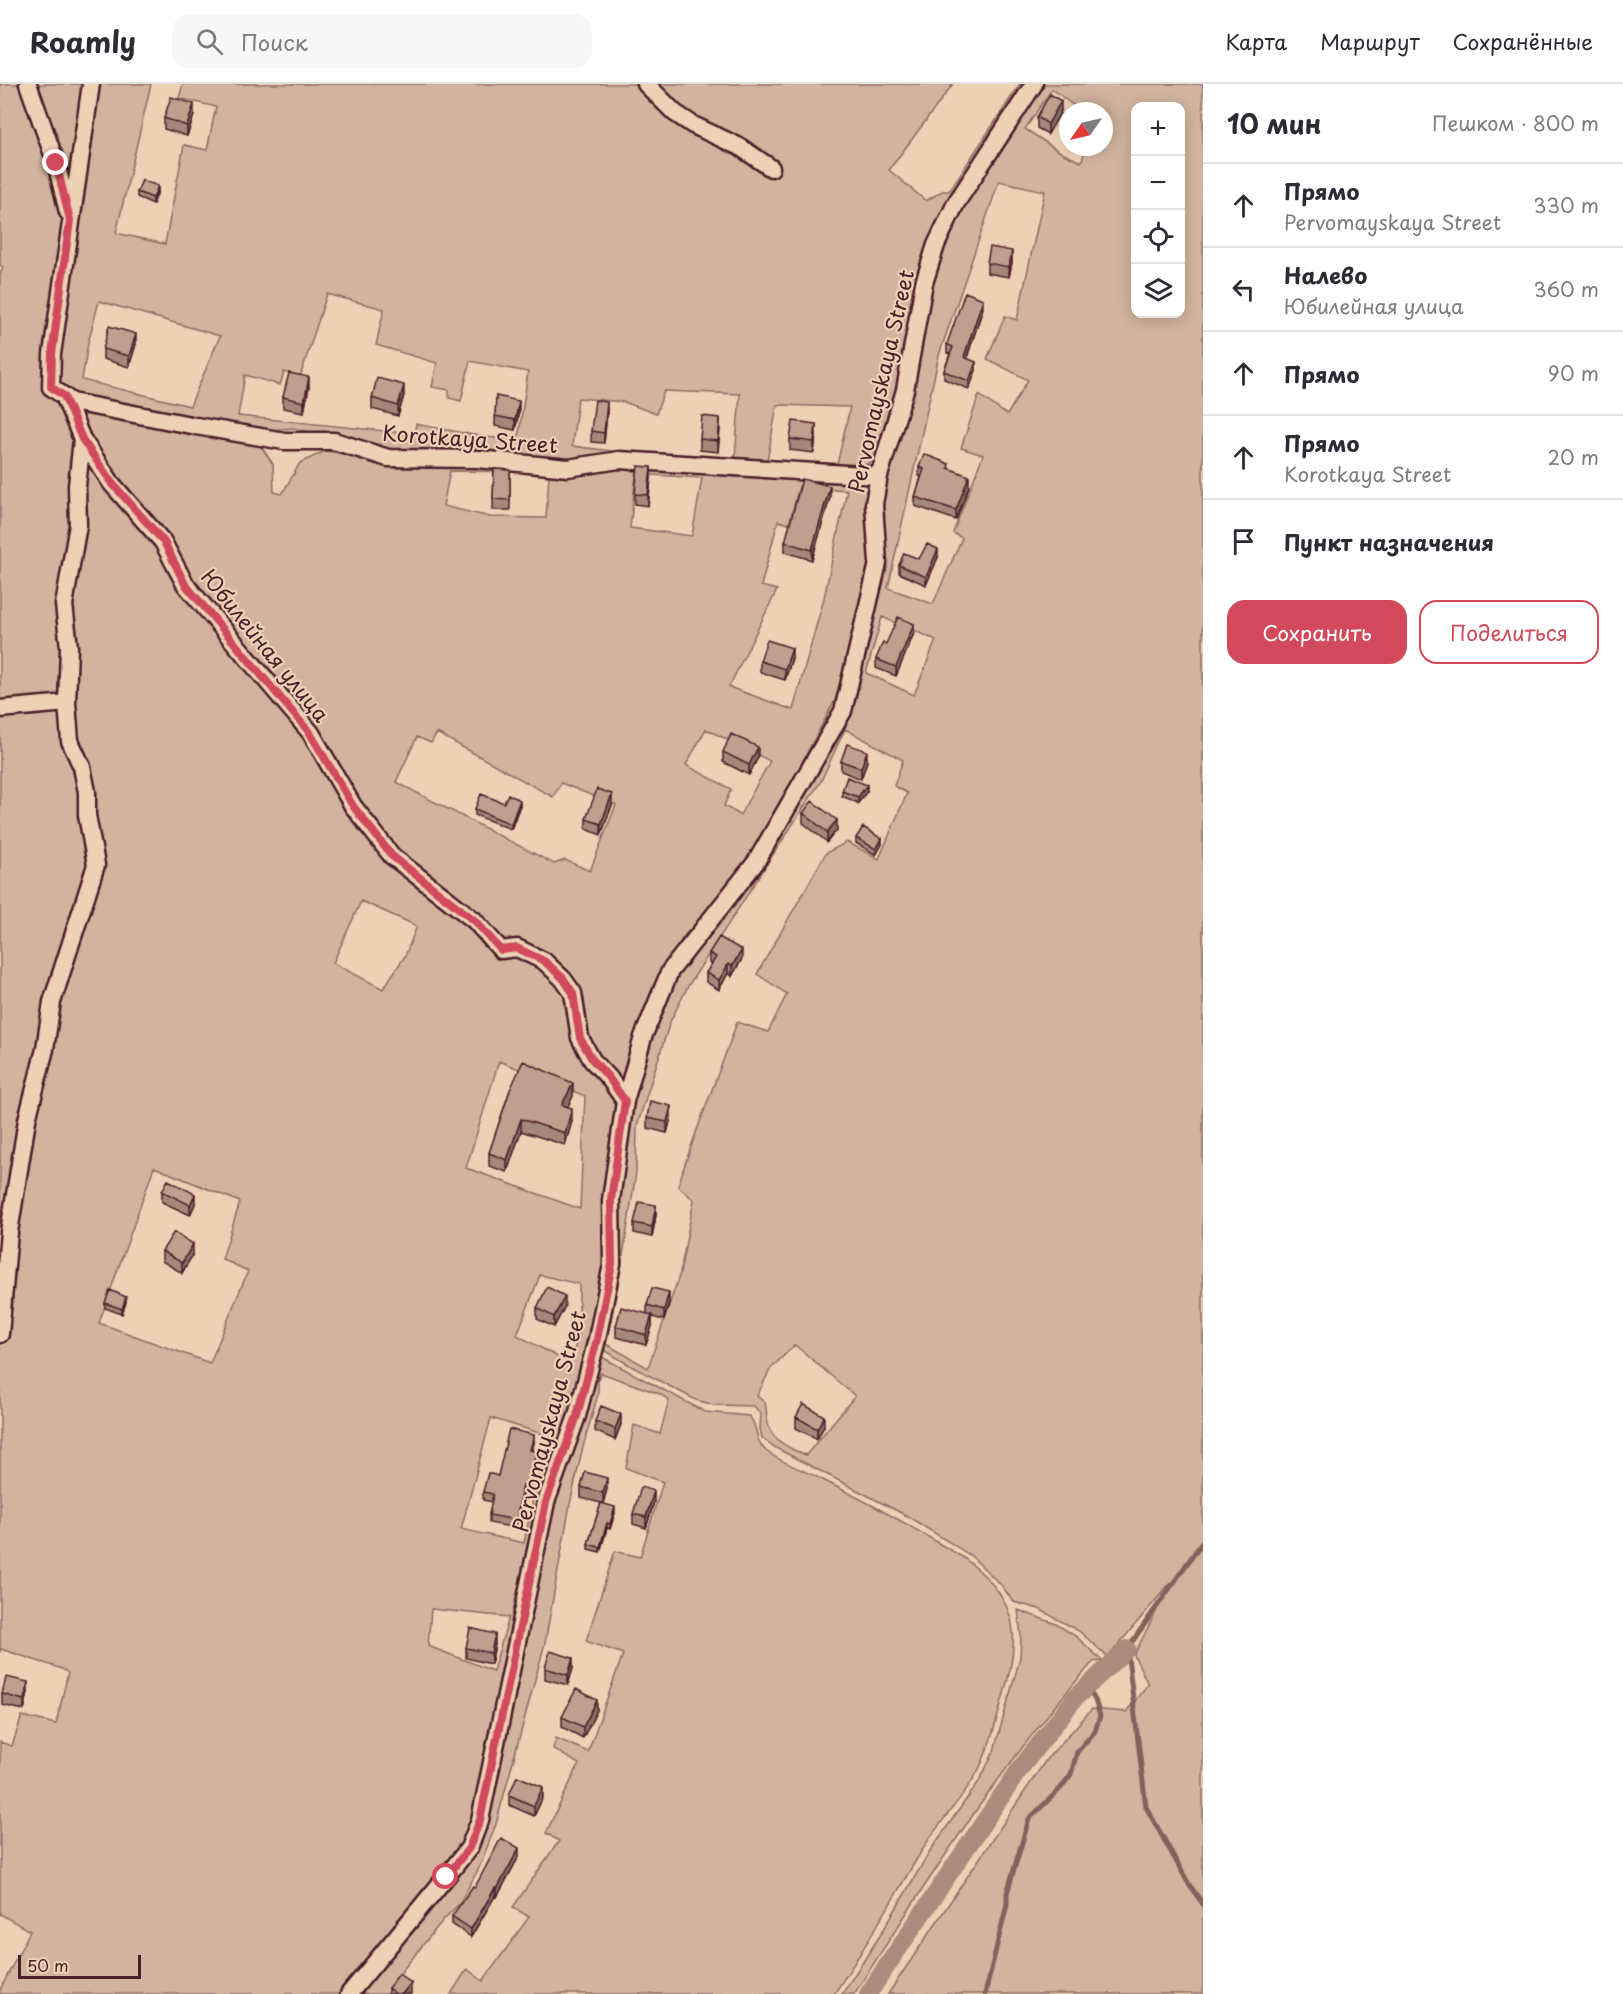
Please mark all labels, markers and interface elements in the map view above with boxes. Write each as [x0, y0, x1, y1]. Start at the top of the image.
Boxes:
search box [172, 14, 592, 68]
text: Roamly [30, 20, 136, 63]
icon: search [193, 25, 226, 58]
text: Поиск [241, 25, 308, 58]
text: Карта [1226, 25, 1287, 57]
text: Маршрут [1320, 25, 1420, 57]
text: Сохранённые [1453, 25, 1593, 57]
north arrow [1059, 102, 1113, 156]
map controls [1131, 102, 1185, 318]
button: + [1131, 102, 1185, 156]
text: 10 мин [1227, 104, 1322, 143]
text: Пешком · 800 m [1432, 108, 1599, 138]
route end [42, 149, 68, 175]
button: − [1131, 156, 1185, 210]
text: Прямо [1284, 174, 1359, 207]
icon: ahead [1227, 189, 1260, 222]
text: 330 m [1533, 190, 1599, 220]
text: Pervomayskaya Street [1284, 207, 1501, 237]
button: locate [1131, 210, 1185, 264]
text: Налево [1284, 258, 1367, 291]
button: layers [1131, 264, 1185, 318]
street label: Pervomayskaya Street [839, 266, 921, 496]
icon: left [1227, 273, 1260, 306]
text: 360 m [1533, 274, 1599, 304]
text: Юбилейная улица [1284, 291, 1464, 321]
icon: ahead [1227, 357, 1260, 390]
text: Прямо [1284, 357, 1359, 390]
text: 90 m [1548, 358, 1599, 388]
street label: Korotkaya Street [381, 416, 559, 460]
text: Прямо [1284, 426, 1359, 459]
icon: ahead [1227, 441, 1260, 474]
text: 20 m [1547, 442, 1599, 472]
text: Korotkaya Street [1284, 459, 1451, 489]
icon: arrive [1227, 525, 1260, 558]
text: Пункт назначения [1284, 525, 1494, 558]
street label: Юбилейная улица [194, 562, 338, 729]
button: Сохранить [1227, 600, 1407, 664]
button: Поделиться [1419, 600, 1599, 664]
street label: Pervomayskaya Street [503, 1307, 593, 1535]
route start [432, 1863, 458, 1889]
scale bar [18, 1952, 141, 1980]
text: 50 m [27, 1953, 68, 1977]

